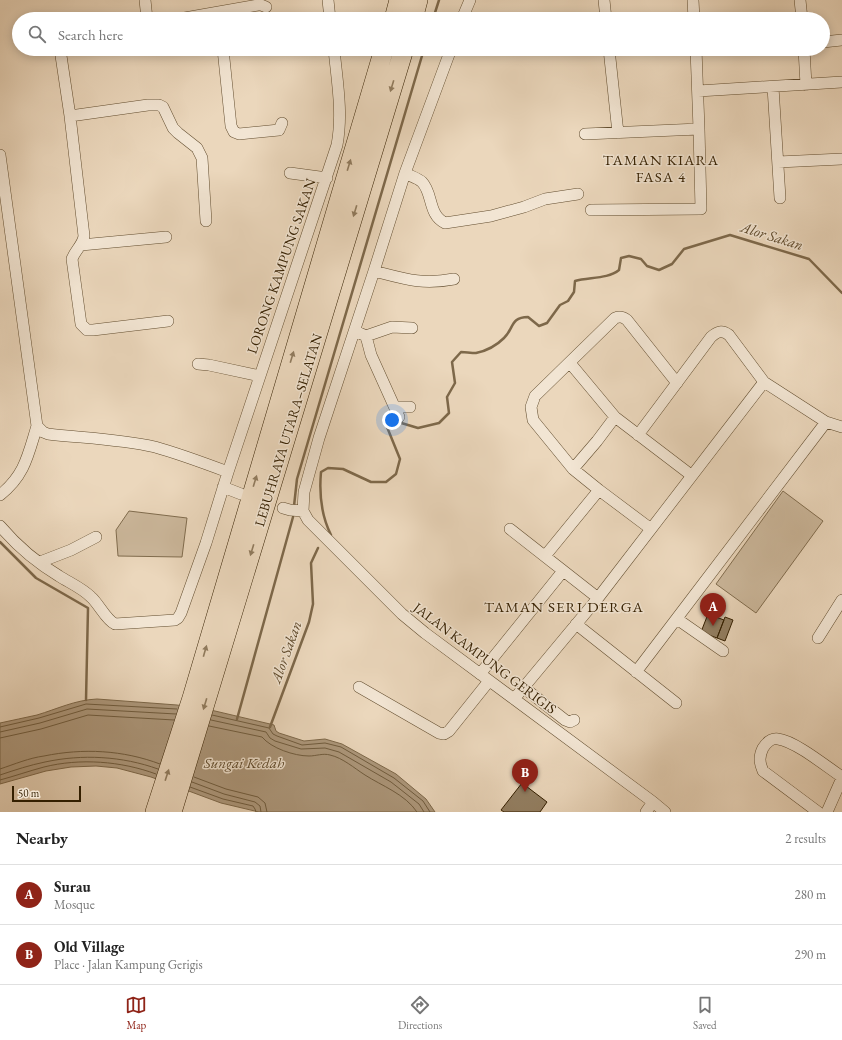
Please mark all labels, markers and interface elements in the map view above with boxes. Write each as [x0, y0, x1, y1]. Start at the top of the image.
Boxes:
search box [12, 12, 830, 56]
icon: search [26, 23, 48, 45]
text: Search here [58, 25, 123, 44]
one-way arrow [389, 81, 395, 93]
district label: TAMAN KIARA FASA 4 [603, 150, 719, 186]
one-way arrow [346, 159, 352, 171]
street label: LORONG KAMPUNG SAKAN [243, 176, 319, 356]
one-way arrow [351, 205, 357, 217]
water label: Alor Sakan [738, 217, 806, 254]
street label: LEBUHRAYA UTARA–SELATAN [250, 331, 326, 529]
one-way arrow [289, 350, 295, 362]
your location [382, 410, 402, 430]
one-way arrow [252, 475, 258, 487]
one-way arrow [249, 544, 255, 556]
pin: A [700, 593, 726, 626]
district label: TAMAN SERI DERGA [484, 597, 644, 616]
street label: JALAN KAMPUNG GERIGIS [409, 598, 560, 718]
water label: Alor Sakan [265, 618, 306, 686]
one-way arrow [202, 644, 208, 656]
one-way arrow [202, 699, 208, 711]
water label: Sungai Kedah [203, 753, 285, 772]
pin: B [512, 759, 538, 792]
one-way arrow [164, 769, 170, 781]
scale bar [12, 784, 81, 803]
text: 50 m [18, 786, 39, 800]
text: Nearby [16, 827, 68, 849]
text: 2 results [785, 830, 826, 847]
text: Surau [54, 877, 91, 896]
text: A [24, 886, 34, 903]
text: 280 m [795, 886, 826, 903]
text: Mosque [54, 896, 95, 913]
text: Old Village [54, 937, 125, 956]
text: B [25, 946, 33, 963]
text: 290 m [795, 946, 826, 963]
text: Place · Jalan Kampung Gerigis [54, 956, 203, 973]
tab: Map [125, 994, 147, 1032]
tab: Directions [398, 994, 442, 1032]
tab: Saved [693, 994, 717, 1032]

